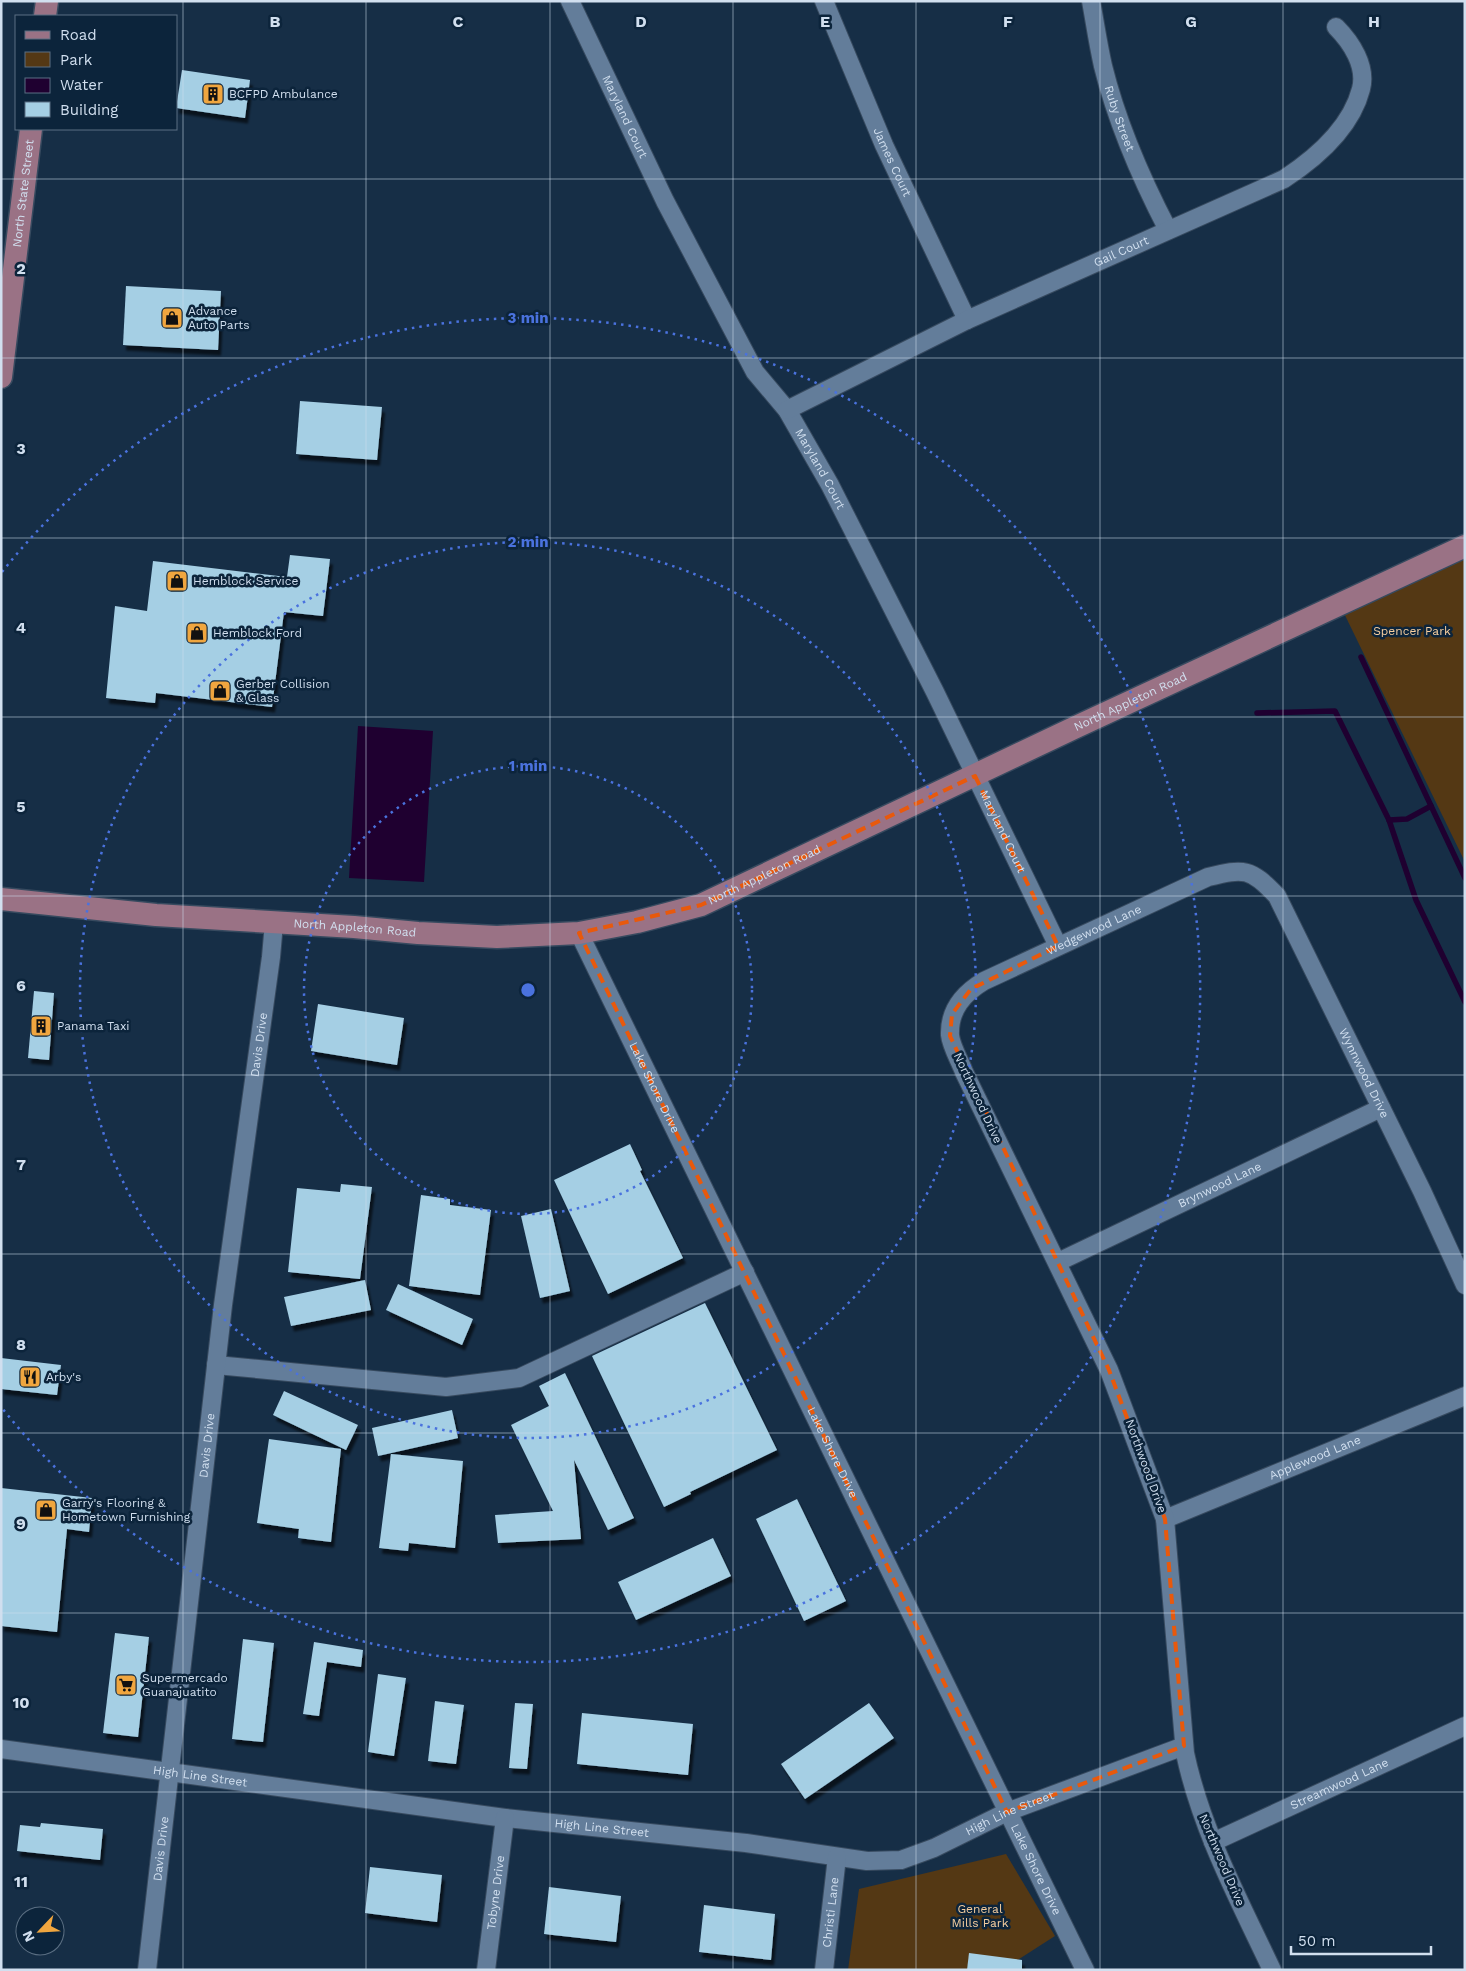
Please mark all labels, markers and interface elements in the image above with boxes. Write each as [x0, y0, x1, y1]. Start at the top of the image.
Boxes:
text: B [270, 12, 281, 31]
text: C [453, 12, 464, 31]
text: D [635, 12, 647, 31]
text: E [820, 12, 830, 31]
text: F [1003, 12, 1013, 31]
text: G [1185, 12, 1197, 31]
text: H [1368, 12, 1380, 31]
legend [15, 15, 178, 130]
text: Road [60, 26, 97, 44]
text: Park [60, 51, 93, 69]
street label: Maryland Court [599, 73, 651, 160]
text: Water [60, 76, 103, 94]
building icon: BCFPD Ambulance [201, 82, 225, 106]
street label: Ruby Street [1102, 84, 1137, 153]
place label: BCFPD Ambulance [229, 87, 338, 101]
text: Building [60, 101, 118, 119]
street label: James Court [871, 125, 914, 199]
street label: North State Street [10, 139, 37, 248]
street label: Gail Court [1092, 233, 1151, 270]
text: 2 [16, 259, 26, 278]
place label: Advance Auto Parts [188, 304, 250, 332]
shop icon: Advance Auto Parts [160, 306, 184, 330]
text: 3 min [508, 309, 548, 327]
street label: Maryland Court [792, 426, 848, 512]
text: 3 [16, 439, 26, 458]
text: 2 min [507, 533, 549, 551]
shop icon: Hemblock Service [165, 569, 189, 593]
place label: Hemblock Service [193, 574, 298, 588]
text: 4 [16, 618, 26, 637]
shop icon: Hemblock Ford [185, 621, 209, 645]
park label: Spencer Park [1373, 624, 1451, 638]
place label: Hemblock Ford [213, 626, 302, 640]
street label: North Appleton Road [1072, 669, 1189, 734]
place label: Gerber Collision & Glass [236, 677, 330, 705]
shop icon: Gerber Collision & Glass [208, 679, 232, 703]
text: 1 min [509, 757, 547, 775]
street label: Maryland Court [977, 788, 1029, 875]
text: 5 [16, 797, 26, 816]
street label: North Appleton Road [706, 842, 823, 908]
street label: Wedgewood Lane [1044, 902, 1144, 958]
street label: North Appleton Road [293, 916, 417, 940]
text: 6 [16, 976, 26, 995]
centre of rings [519, 981, 537, 999]
street label: Davis Drive [248, 1012, 270, 1078]
building icon: Panama Taxi [29, 1014, 53, 1038]
place label: Panama Taxi [57, 1019, 129, 1033]
street label: Wynnwood Drive [1336, 1026, 1392, 1120]
street label: Lake Shore Drive [626, 1040, 683, 1135]
street label: Northwood Drive [951, 1050, 1005, 1146]
text: 7 [16, 1155, 26, 1174]
street label: Brynwood Lane [1176, 1159, 1264, 1211]
text: 8 [16, 1335, 26, 1354]
restaurant icon: Arby's [18, 1365, 42, 1389]
place label: Arby's [46, 1370, 81, 1384]
street label: Lake Shore Drive [804, 1405, 861, 1500]
street label: Davis Drive [196, 1412, 218, 1479]
street label: Northwood Drive [1123, 1417, 1169, 1515]
street label: Applewood Lane [1267, 1433, 1363, 1483]
place label: Garry's Flooring & Hometown Furnishing [62, 1496, 191, 1524]
shop icon: Garry's Flooring & Hometown Furnishing [34, 1498, 58, 1522]
text: 9 [16, 1514, 26, 1533]
place label: Supermercado Guanajuatito [142, 1671, 228, 1699]
supermarket icon: Supermercado Guanajuatito [114, 1673, 138, 1697]
text: 10 [12, 1693, 30, 1712]
street label: Streamwood Lane [1288, 1755, 1391, 1813]
street label: High Line Street [152, 1763, 248, 1790]
street label: High Line Street [963, 1788, 1056, 1838]
street label: Northwood Drive [1196, 1812, 1248, 1908]
street label: Davis Drive [150, 1816, 172, 1882]
street label: High Line Street [554, 1816, 650, 1840]
street label: Lake Shore Drive [1008, 1822, 1064, 1917]
street label: Tobyne Drive [484, 1854, 507, 1931]
text: 11 [14, 1872, 28, 1891]
street label: Christi Lane [820, 1876, 842, 1948]
park label: General Mills Park [951, 1902, 1009, 1930]
north arrow [15, 1906, 65, 1956]
scale bar [1291, 1924, 1431, 1956]
text: N [19, 1928, 38, 1945]
text: 50 m [1298, 1932, 1335, 1950]

